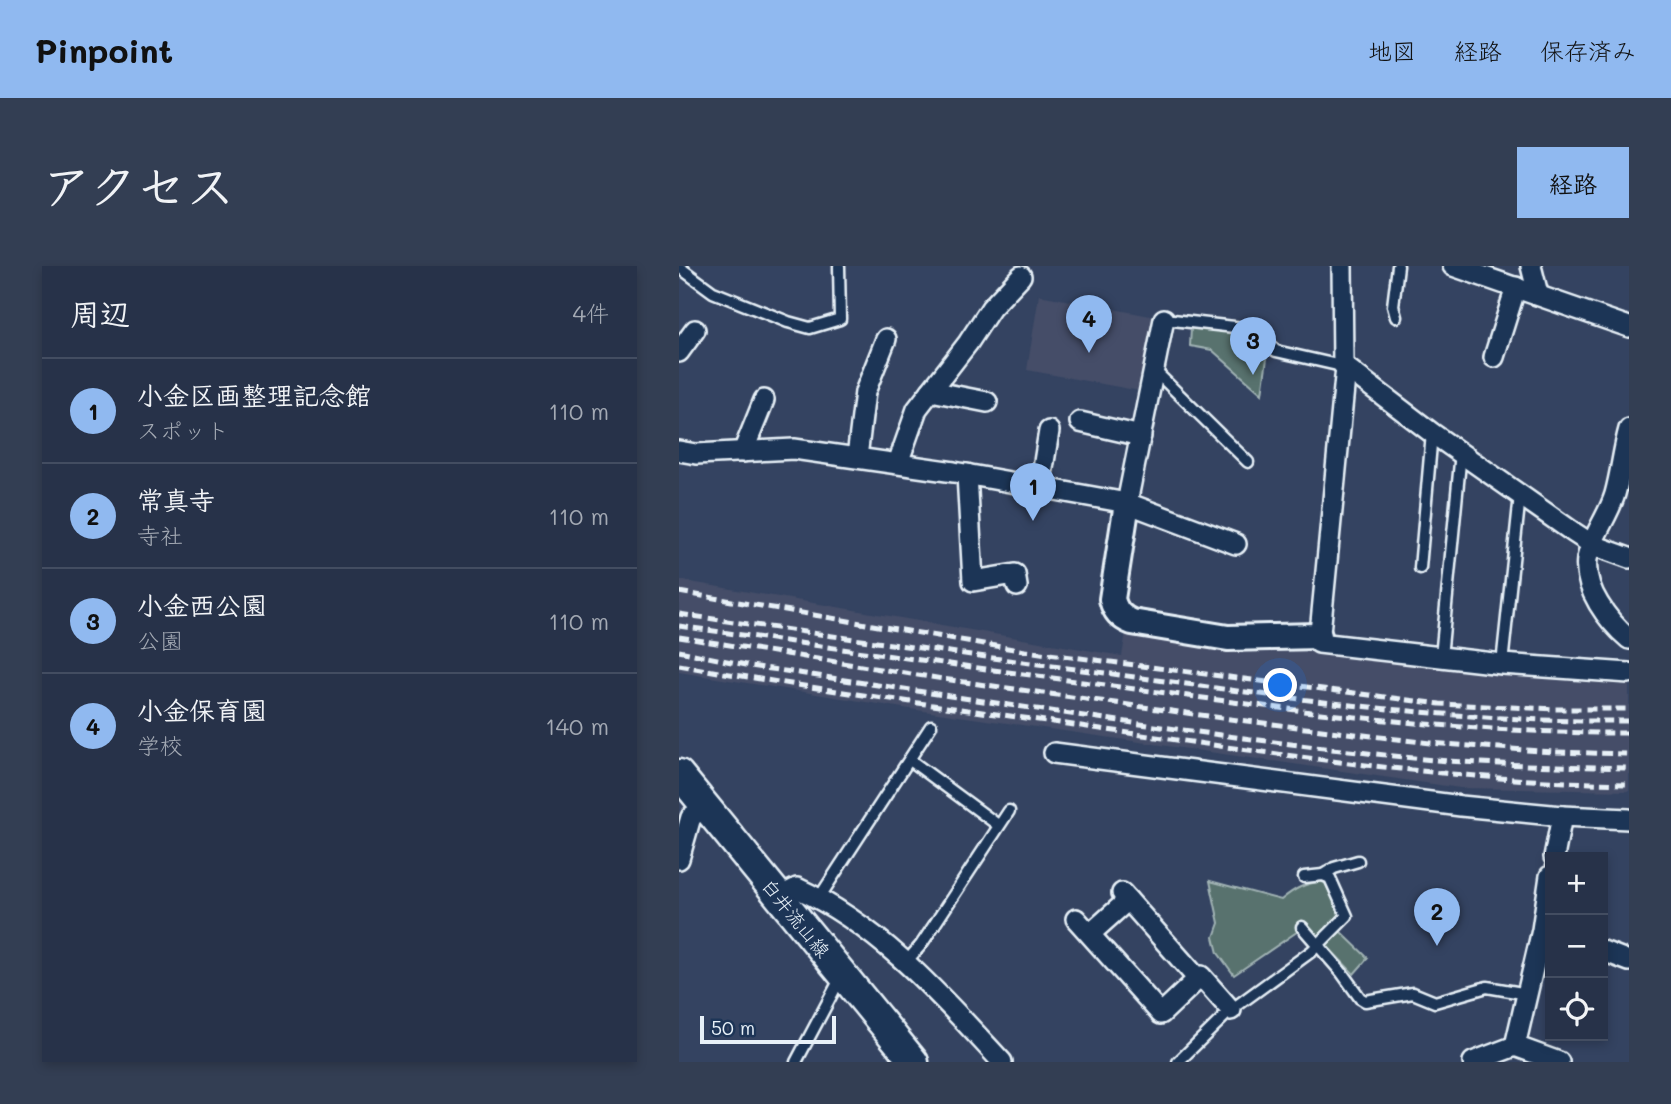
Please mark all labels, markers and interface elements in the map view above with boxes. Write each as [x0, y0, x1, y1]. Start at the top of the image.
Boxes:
text: Pinpoint [35, 28, 173, 71]
text: 地図 [1368, 35, 1416, 66]
text: 経路 [1454, 35, 1502, 66]
text: 保存済み [1540, 35, 1636, 66]
button: 経路 [1517, 147, 1629, 218]
text: アクセス [42, 153, 235, 216]
text: 周辺 [70, 293, 130, 333]
pin: 4 [1066, 295, 1112, 353]
text: 4件 [572, 298, 609, 328]
pin: 3 [1230, 317, 1276, 375]
text: 小金区画整理記念館 [137, 378, 371, 412]
text: 1 [88, 396, 98, 426]
text: 110 m [549, 396, 609, 426]
text: スポット [137, 415, 229, 445]
pin: 1 [1010, 463, 1056, 521]
text: 常真寺 [137, 483, 215, 517]
text: 2 [87, 501, 99, 531]
text: 110 m [549, 501, 609, 531]
text: 寺社 [137, 520, 183, 550]
text: 小金西公園 [137, 588, 267, 622]
text: 3 [86, 606, 100, 636]
text: 110 m [549, 606, 609, 636]
text: 公園 [137, 625, 183, 655]
your location [1263, 668, 1297, 702]
text: 小金保育園 [137, 693, 267, 727]
text: 4 [86, 711, 100, 741]
text: 140 m [545, 711, 609, 741]
text: 学校 [137, 730, 183, 760]
map controls [1545, 852, 1608, 1041]
button: + [1545, 852, 1608, 915]
street label: 白井流山線 [757, 873, 836, 962]
pin: 2 [1414, 888, 1460, 946]
button: − [1545, 915, 1608, 978]
button: locate [1545, 978, 1608, 1041]
scale bar [700, 1013, 837, 1045]
text: 50 m [711, 1015, 755, 1040]

